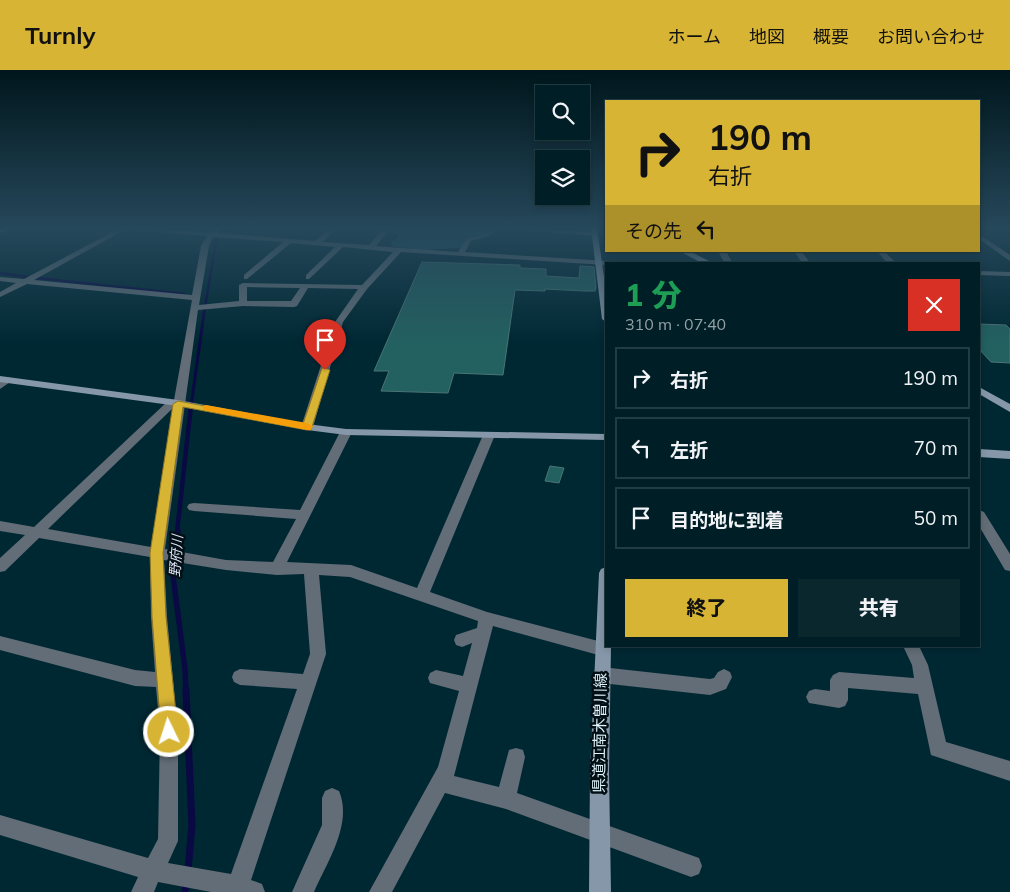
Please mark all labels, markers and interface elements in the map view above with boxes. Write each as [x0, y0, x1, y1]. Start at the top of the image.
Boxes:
text: Turnly [25, 20, 96, 50]
text: ホーム [668, 25, 721, 48]
text: 地図 [749, 25, 785, 48]
text: 概要 [813, 25, 849, 48]
text: お問い合わせ [877, 25, 985, 48]
map controls [535, 85, 590, 205]
button: search [535, 85, 590, 140]
text: 190 m [708, 115, 812, 159]
icon: right [625, 120, 690, 185]
button: layers [535, 150, 590, 205]
text: 右折 [708, 162, 752, 190]
icon: left [692, 215, 720, 243]
text: その先 [625, 219, 682, 243]
text: 1 分 [625, 276, 681, 314]
button: close [908, 279, 960, 331]
text: 310 m · 07:40 [625, 314, 726, 334]
pin [304, 319, 346, 370]
icon: arrive [311, 326, 339, 354]
icon: right [627, 364, 655, 392]
text: 190 m [902, 366, 958, 390]
text: 右折 [670, 368, 708, 392]
icon: left [627, 434, 655, 462]
text: 70 m [914, 436, 958, 460]
text: 左折 [670, 438, 708, 462]
icon: arrive [627, 504, 655, 532]
text: 50 m [914, 506, 958, 530]
text: 目的地に到着 [670, 508, 784, 532]
water label: 野府川 [166, 532, 187, 578]
button: 終了 [625, 579, 788, 637]
button: 共有 [798, 579, 960, 637]
street label: 県道江南木曽川線 [589, 673, 610, 793]
position arrow [142, 705, 194, 757]

